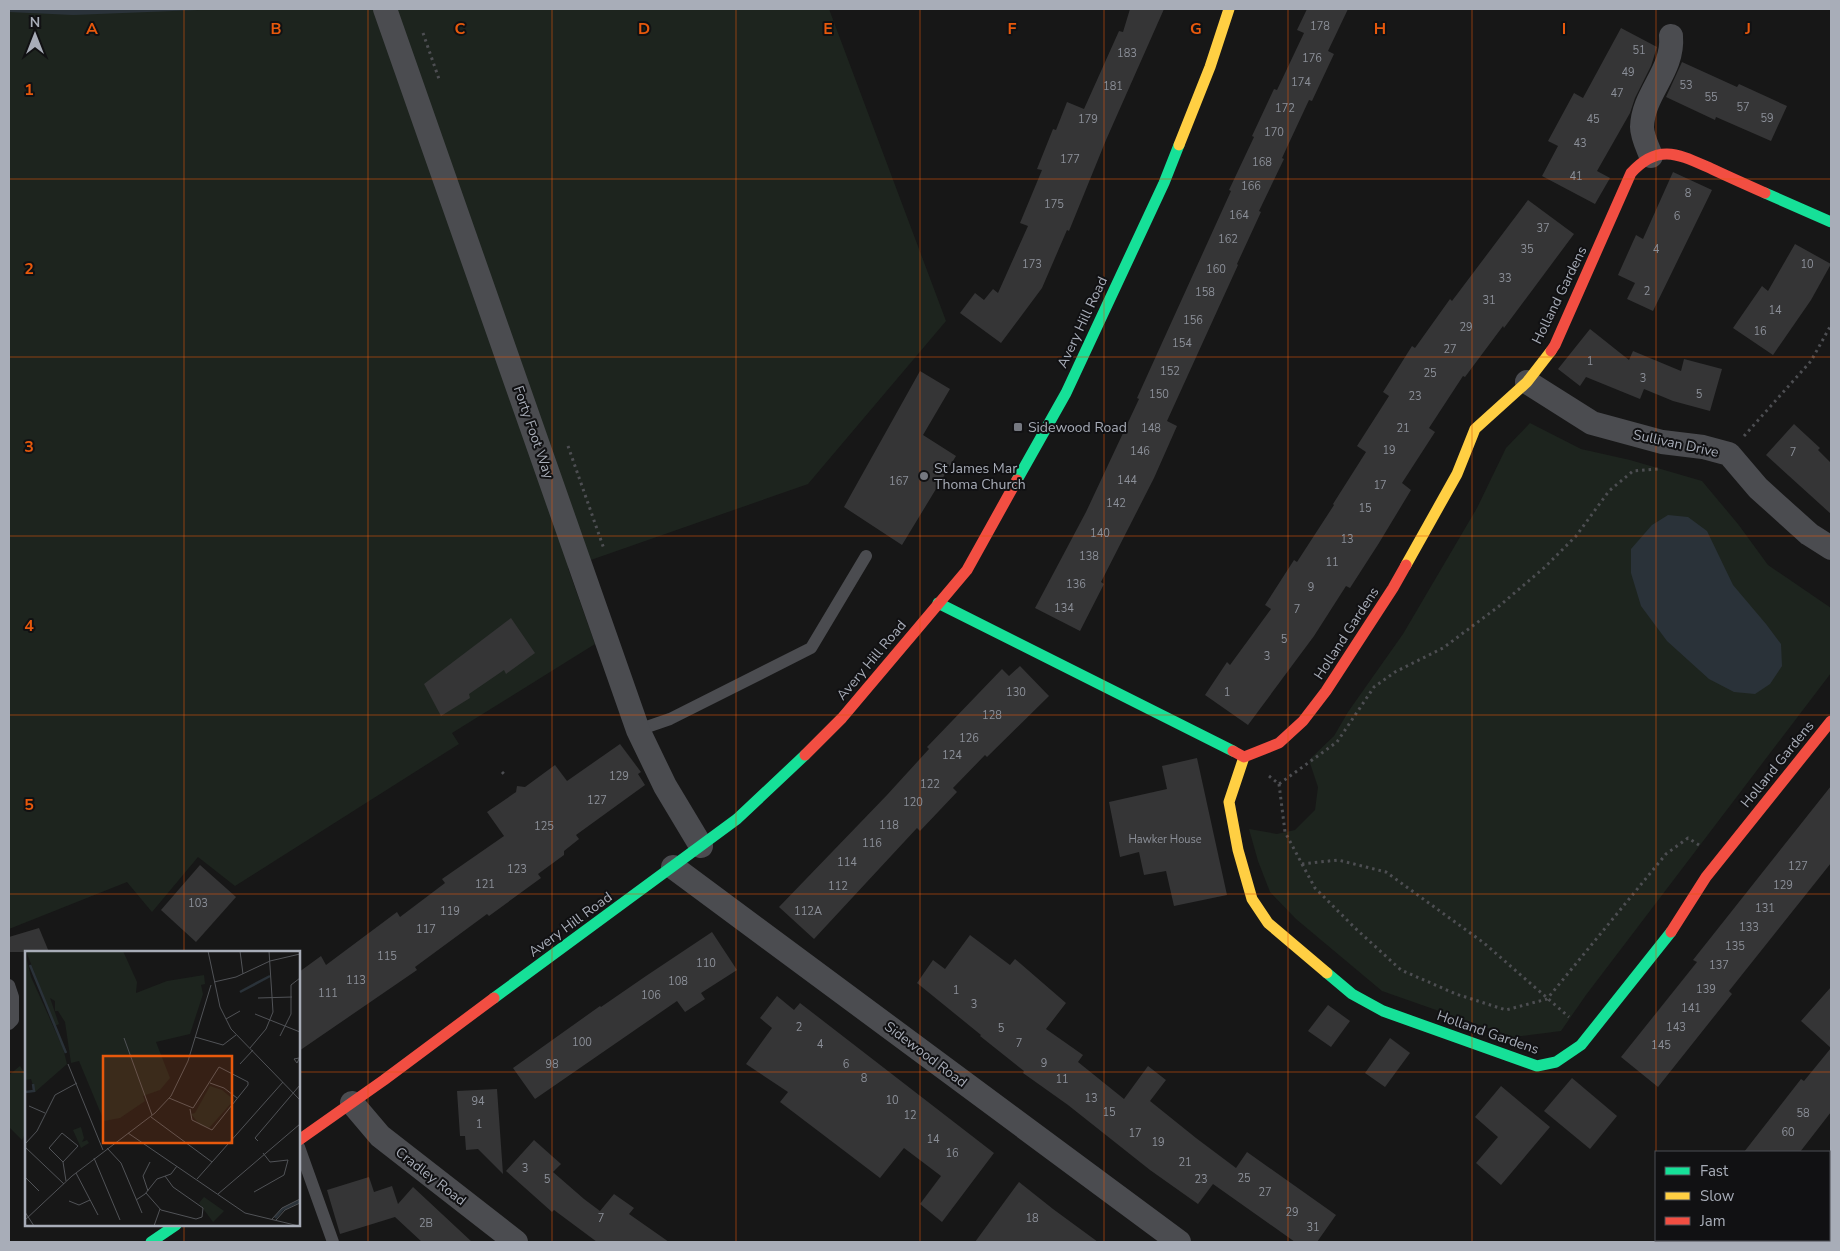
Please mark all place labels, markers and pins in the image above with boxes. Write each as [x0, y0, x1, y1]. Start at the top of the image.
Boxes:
place label: Sidewood Road [1028, 418, 1127, 437]
marker: Sidewood Road [1012, 421, 1024, 433]
place label: St James Mar Thoma Church [934, 459, 1026, 494]
marker: St James Mar Thoma Church [918, 470, 930, 482]

